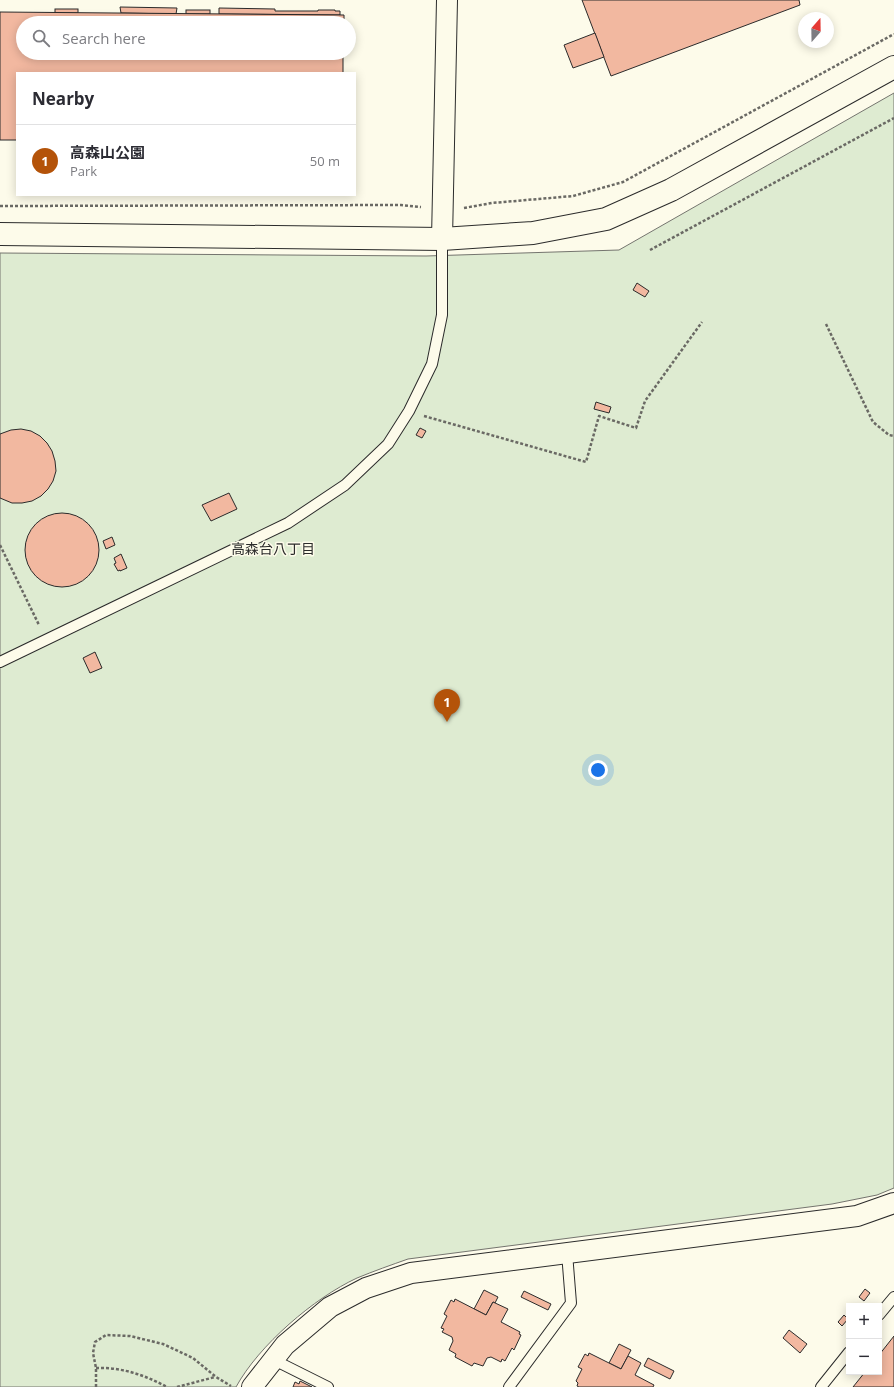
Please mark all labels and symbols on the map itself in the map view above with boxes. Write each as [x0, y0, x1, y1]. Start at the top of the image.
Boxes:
north arrow [798, 12, 834, 48]
district label: 高森台八丁目 [231, 539, 315, 558]
pin: 1 [434, 689, 460, 722]
your location [588, 760, 608, 780]

